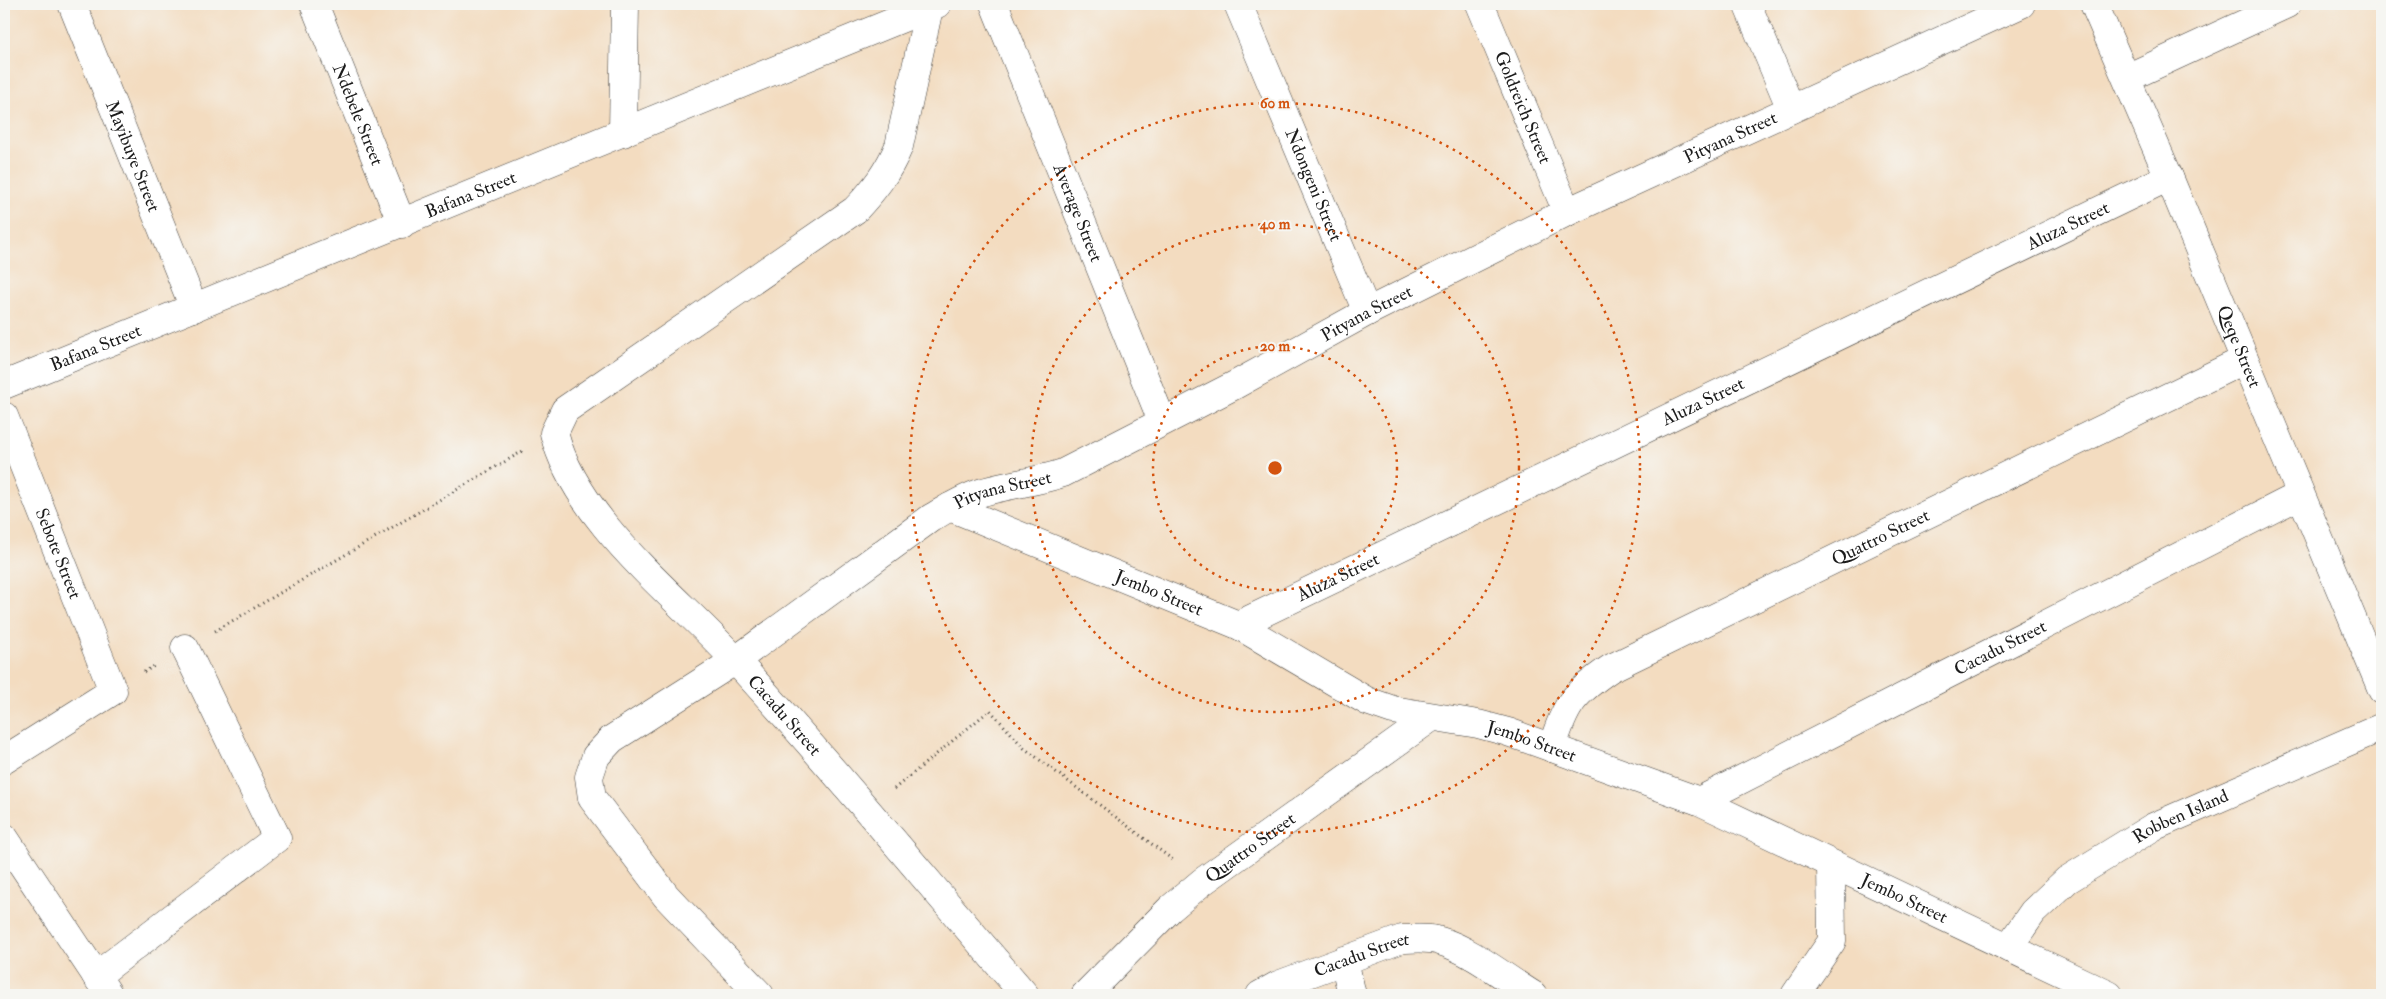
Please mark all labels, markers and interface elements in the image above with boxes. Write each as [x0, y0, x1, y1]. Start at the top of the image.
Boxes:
street label: Goldreich Street [1489, 48, 1557, 167]
street label: Ndebele Street [328, 60, 389, 169]
text: 60 m [1260, 94, 1290, 113]
street label: Mayibuye Street [100, 97, 166, 215]
street label: Pityana Street [1680, 106, 1781, 169]
street label: Ndongeni Street [1280, 125, 1348, 245]
street label: Average Street [1048, 159, 1108, 265]
street label: Bafana Street [422, 166, 520, 223]
street label: Aluza Street [2022, 196, 2113, 256]
text: 40 m [1259, 215, 1291, 234]
street label: Pityana Street [1317, 280, 1416, 347]
street label: Qeqe Street [2212, 302, 2267, 391]
street label: Bafana Street [47, 319, 145, 376]
text: 20 m [1260, 337, 1290, 356]
street label: Aluza Street [1657, 372, 1748, 431]
centre of rings [1266, 459, 1284, 477]
street label: Pityana Street [950, 466, 1054, 514]
street label: Quattro Street [1828, 503, 1933, 571]
street label: Sebote Street [30, 505, 87, 602]
street label: Aluza Street [1292, 547, 1383, 607]
street label: Jembo Street [1111, 564, 1207, 621]
street label: Cacadu Street [1950, 614, 2050, 681]
street label: Cacadu Street [743, 670, 827, 761]
street label: Jembo Street [1484, 715, 1580, 767]
street label: Robben Island [2128, 784, 2232, 848]
street label: Quattro Street [1200, 807, 1300, 888]
street label: Jembo Street [1857, 867, 1952, 929]
street label: Cacadu Street [1311, 927, 1410, 982]

